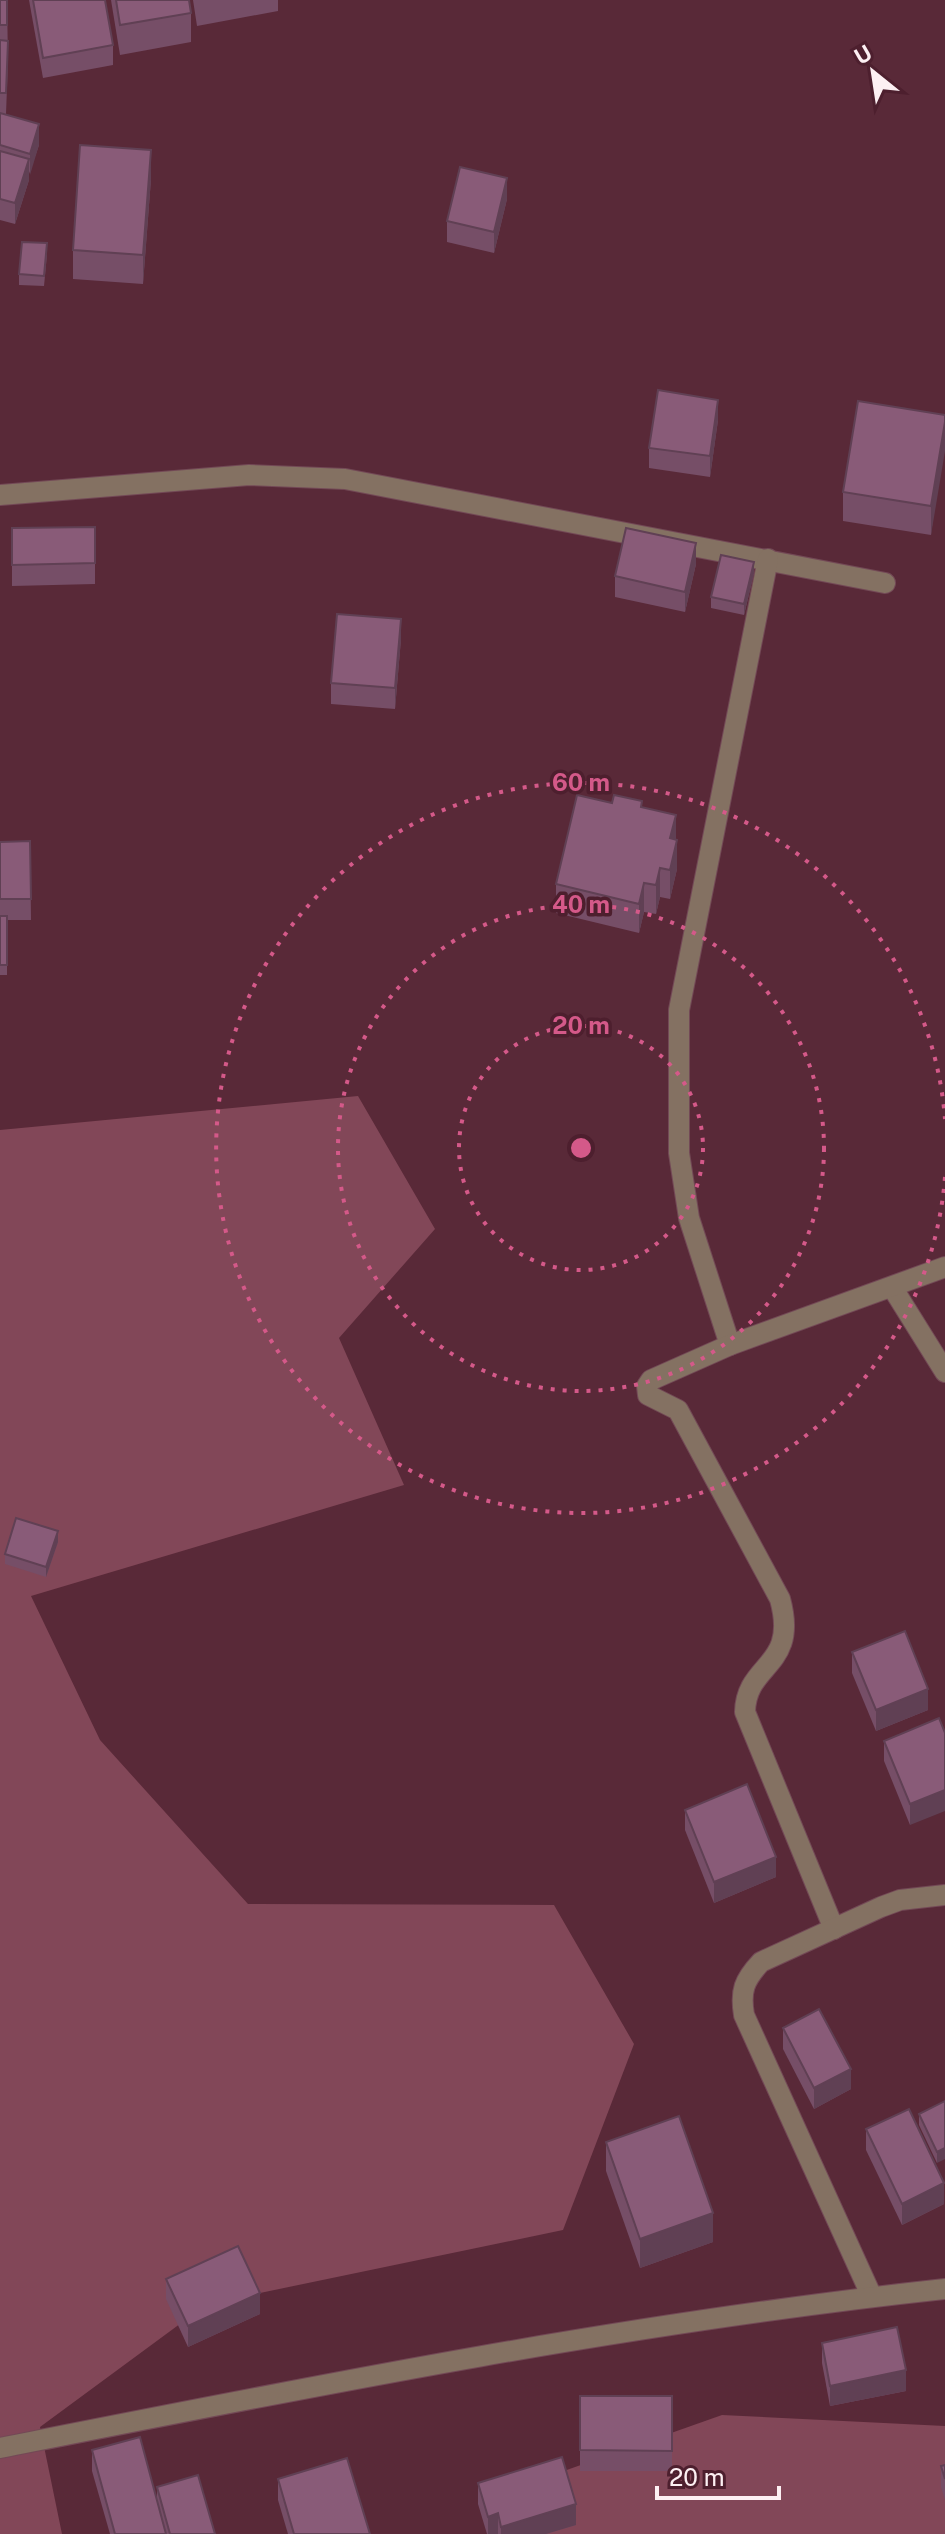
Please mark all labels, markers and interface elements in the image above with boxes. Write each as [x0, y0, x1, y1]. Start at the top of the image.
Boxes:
north arrow [833, 32, 913, 112]
text: U [850, 39, 876, 70]
text: 60 m [552, 768, 610, 796]
text: 40 m [552, 890, 610, 918]
text: 20 m [552, 1011, 610, 1039]
centre of rings [567, 1134, 595, 1162]
scale bar [657, 2450, 779, 2500]
text: 20 m [669, 2463, 725, 2491]

